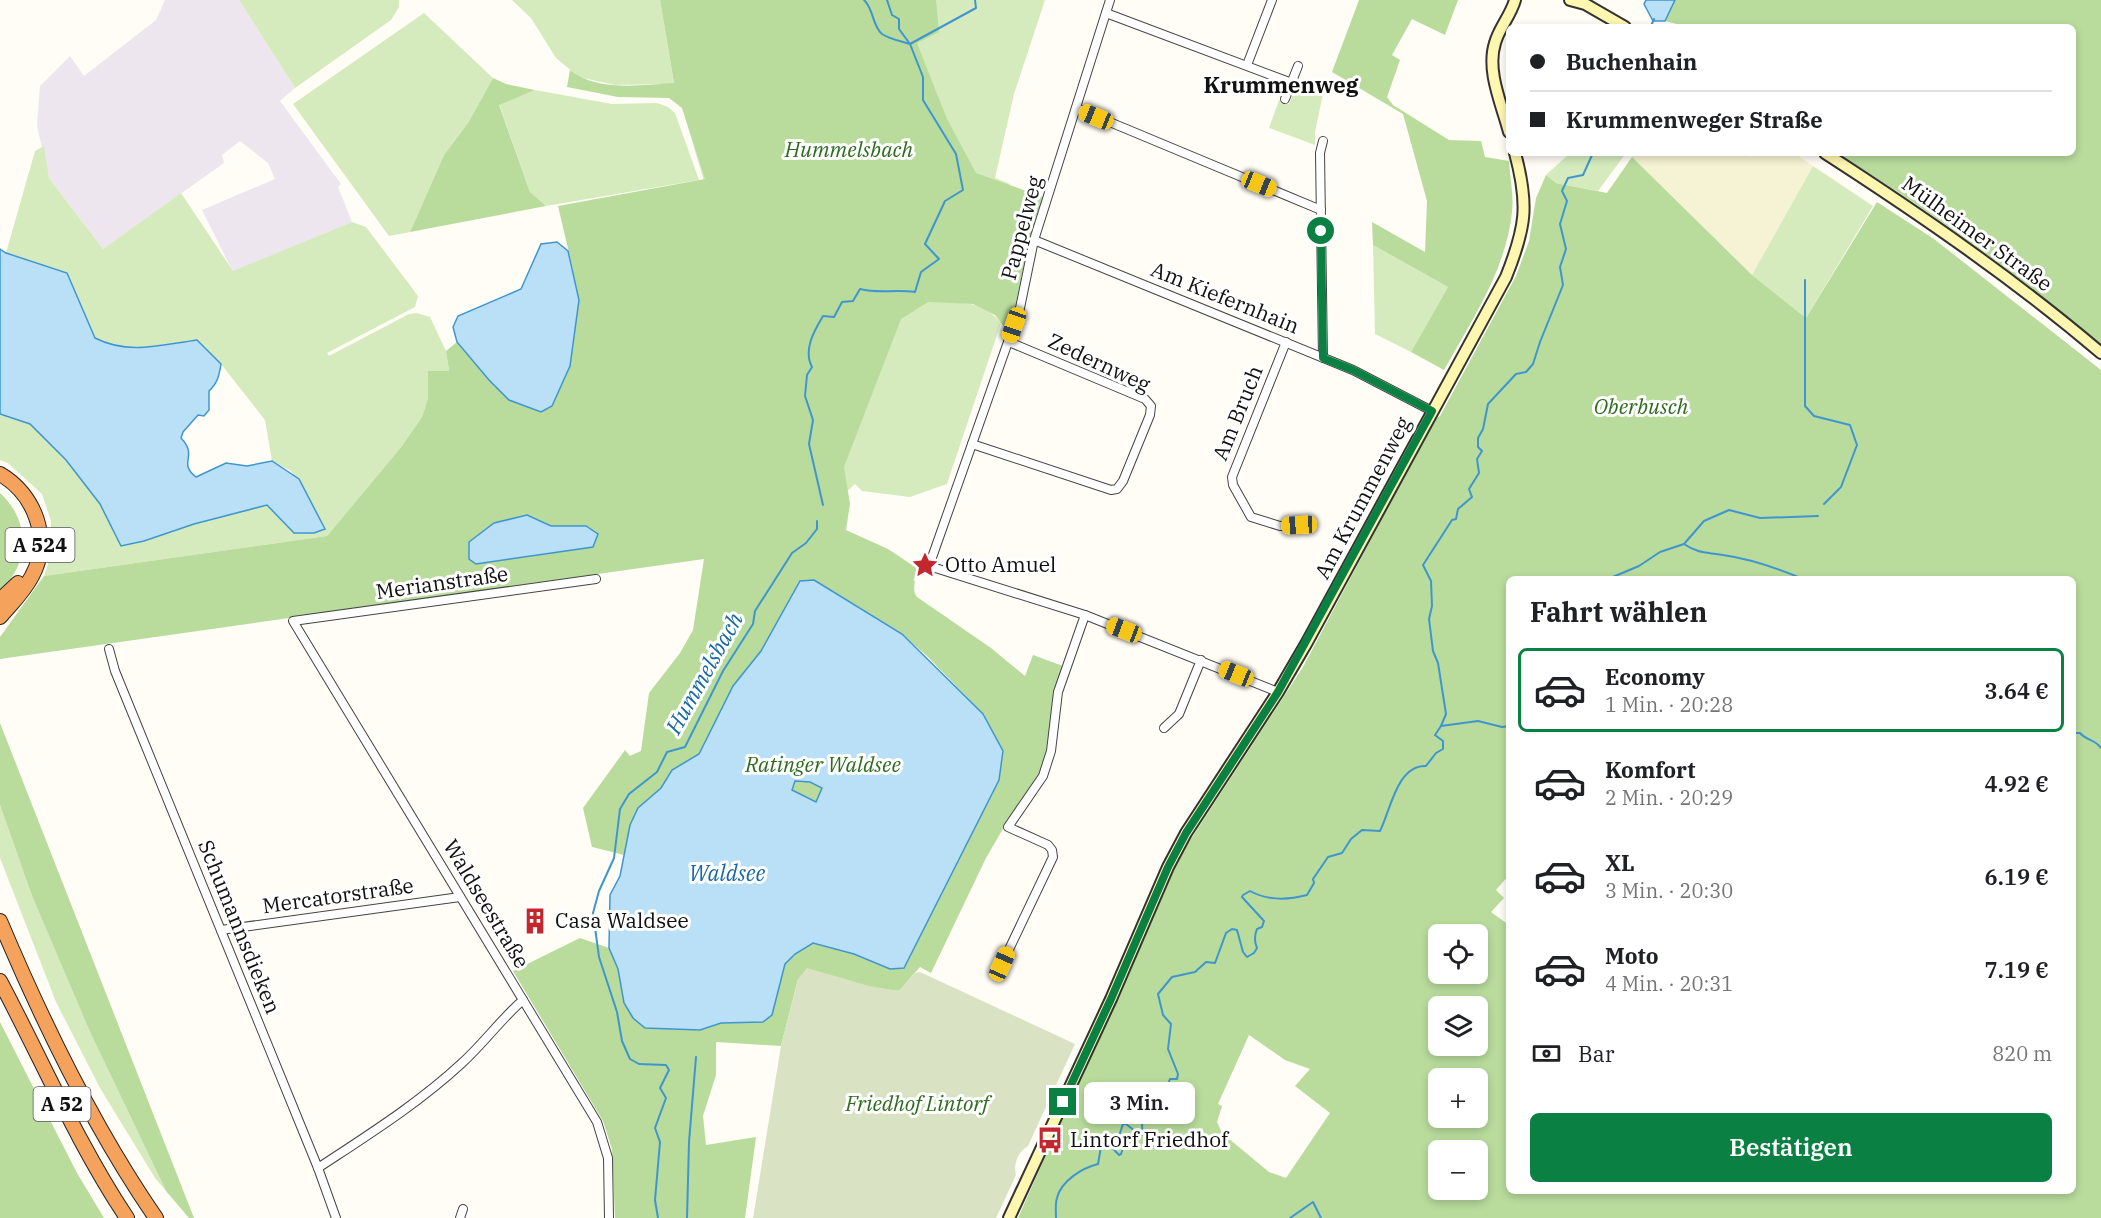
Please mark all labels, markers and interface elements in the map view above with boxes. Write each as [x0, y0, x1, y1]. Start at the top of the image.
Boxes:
text: Buchenhain [1566, 47, 1697, 76]
district label: Krummenweg [1203, 70, 1359, 99]
car [1076, 102, 1116, 132]
text: Krummenweger Straße [1566, 105, 1823, 134]
park label: Hummelsbach [784, 135, 914, 163]
car [1239, 169, 1279, 199]
street label: Mülheimer Straße [1897, 169, 2058, 297]
street label: Pappelweg [994, 172, 1049, 283]
route start [1307, 217, 1334, 244]
street label: Am Kiefernhain [1147, 255, 1304, 340]
car [1000, 305, 1028, 345]
street label: Zedernweg [1044, 326, 1156, 398]
street label: Am Bruch [1205, 361, 1269, 464]
park label: Oberbusch [1594, 392, 1689, 420]
street label: Am Krummenweg [1308, 411, 1417, 584]
car [1281, 515, 1317, 535]
road number: A 524 [6, 528, 74, 562]
place icon: Otto Amuel [910, 550, 940, 580]
place label: Otto Amuel [945, 550, 1056, 578]
street label: Merianstraße [374, 559, 510, 605]
text: Fahrt wählen [1530, 594, 1707, 629]
water label: Hummelsbach [658, 607, 749, 739]
car [1104, 615, 1144, 645]
car [1216, 659, 1256, 689]
text: Economy [1605, 662, 1705, 691]
icon: car [1533, 663, 1587, 717]
text: 3.64 € [1985, 676, 2049, 705]
text: 1 Min. · 20:28 [1605, 691, 1733, 718]
park label: Ratinger Waldsee [744, 750, 901, 778]
text: Komfort [1605, 755, 1695, 784]
icon: car [1533, 756, 1587, 810]
text: 4.92 € [1985, 769, 2049, 798]
text: 2 Min. · 20:29 [1605, 784, 1733, 811]
street label: Waldseestraße [437, 834, 536, 973]
street label: Schumannsdieken [192, 836, 288, 1018]
text: XL [1605, 848, 1635, 877]
icon: car [1533, 849, 1587, 903]
water label: Waldsee [689, 858, 766, 887]
text: 6.19 € [1985, 862, 2049, 891]
street label: Mercatorstraße [260, 871, 415, 919]
text: 3 Min. · 20:30 [1605, 877, 1733, 904]
building icon: Casa Waldsee [520, 906, 550, 936]
place label: Casa Waldsee [555, 906, 689, 934]
map controls [1428, 924, 1488, 1200]
button: locate [1428, 924, 1488, 984]
text: Moto [1605, 941, 1659, 970]
icon: car [1533, 942, 1587, 996]
car [986, 944, 1018, 984]
text: 7.19 € [1985, 955, 2049, 984]
text: 4 Min. · 20:31 [1605, 970, 1733, 997]
button: layers [1428, 996, 1488, 1056]
icon: cash [1530, 1037, 1563, 1070]
text: Bar [1578, 1039, 1615, 1068]
text: 820 m [1992, 1040, 2052, 1067]
button: + [1428, 1068, 1488, 1128]
callout: 3 Min. [1084, 1081, 1195, 1123]
road number: A 52 [34, 1087, 90, 1121]
route end [1049, 1088, 1076, 1115]
park label: Friedhof Lintorf [844, 1089, 992, 1117]
text: 3 Min. [1110, 1089, 1169, 1116]
button: Bestätigen [1530, 1113, 2052, 1182]
bus stop icon: Lintorf Friedhof [1035, 1125, 1065, 1155]
place label: Lintorf Friedhof [1070, 1125, 1230, 1153]
button: − [1428, 1140, 1488, 1200]

